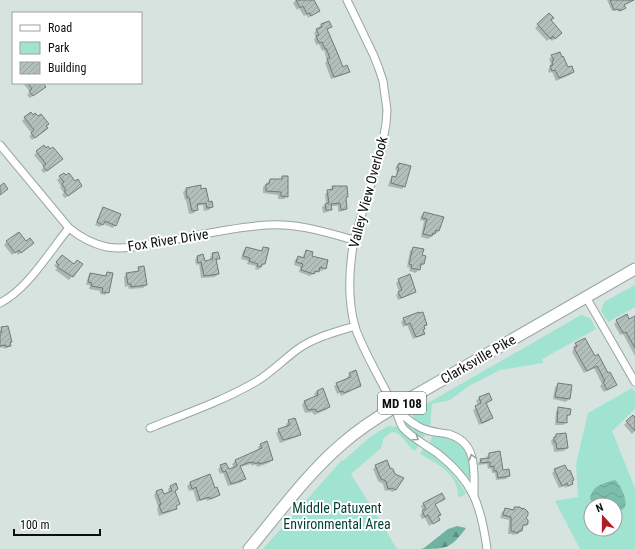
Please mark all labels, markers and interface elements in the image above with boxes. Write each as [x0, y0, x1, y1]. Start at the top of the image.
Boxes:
legend [12, 12, 142, 84]
text: Road [48, 21, 72, 35]
text: Park [48, 41, 70, 55]
text: Building [48, 61, 86, 75]
street label: Valley View Overlook [345, 134, 391, 250]
street label: Fox River Drive [127, 226, 210, 254]
street label: Clarksville Pike [438, 331, 519, 387]
road number: MD 108 [378, 392, 426, 414]
one-way arrow [412, 433, 419, 441]
one-way arrow [468, 453, 477, 460]
north arrow [583, 497, 623, 537]
park label: Middle Patuxent Environmental Area [283, 500, 391, 532]
text: N [594, 501, 605, 515]
scale bar [14, 511, 100, 537]
text: 100 m [20, 518, 50, 532]

